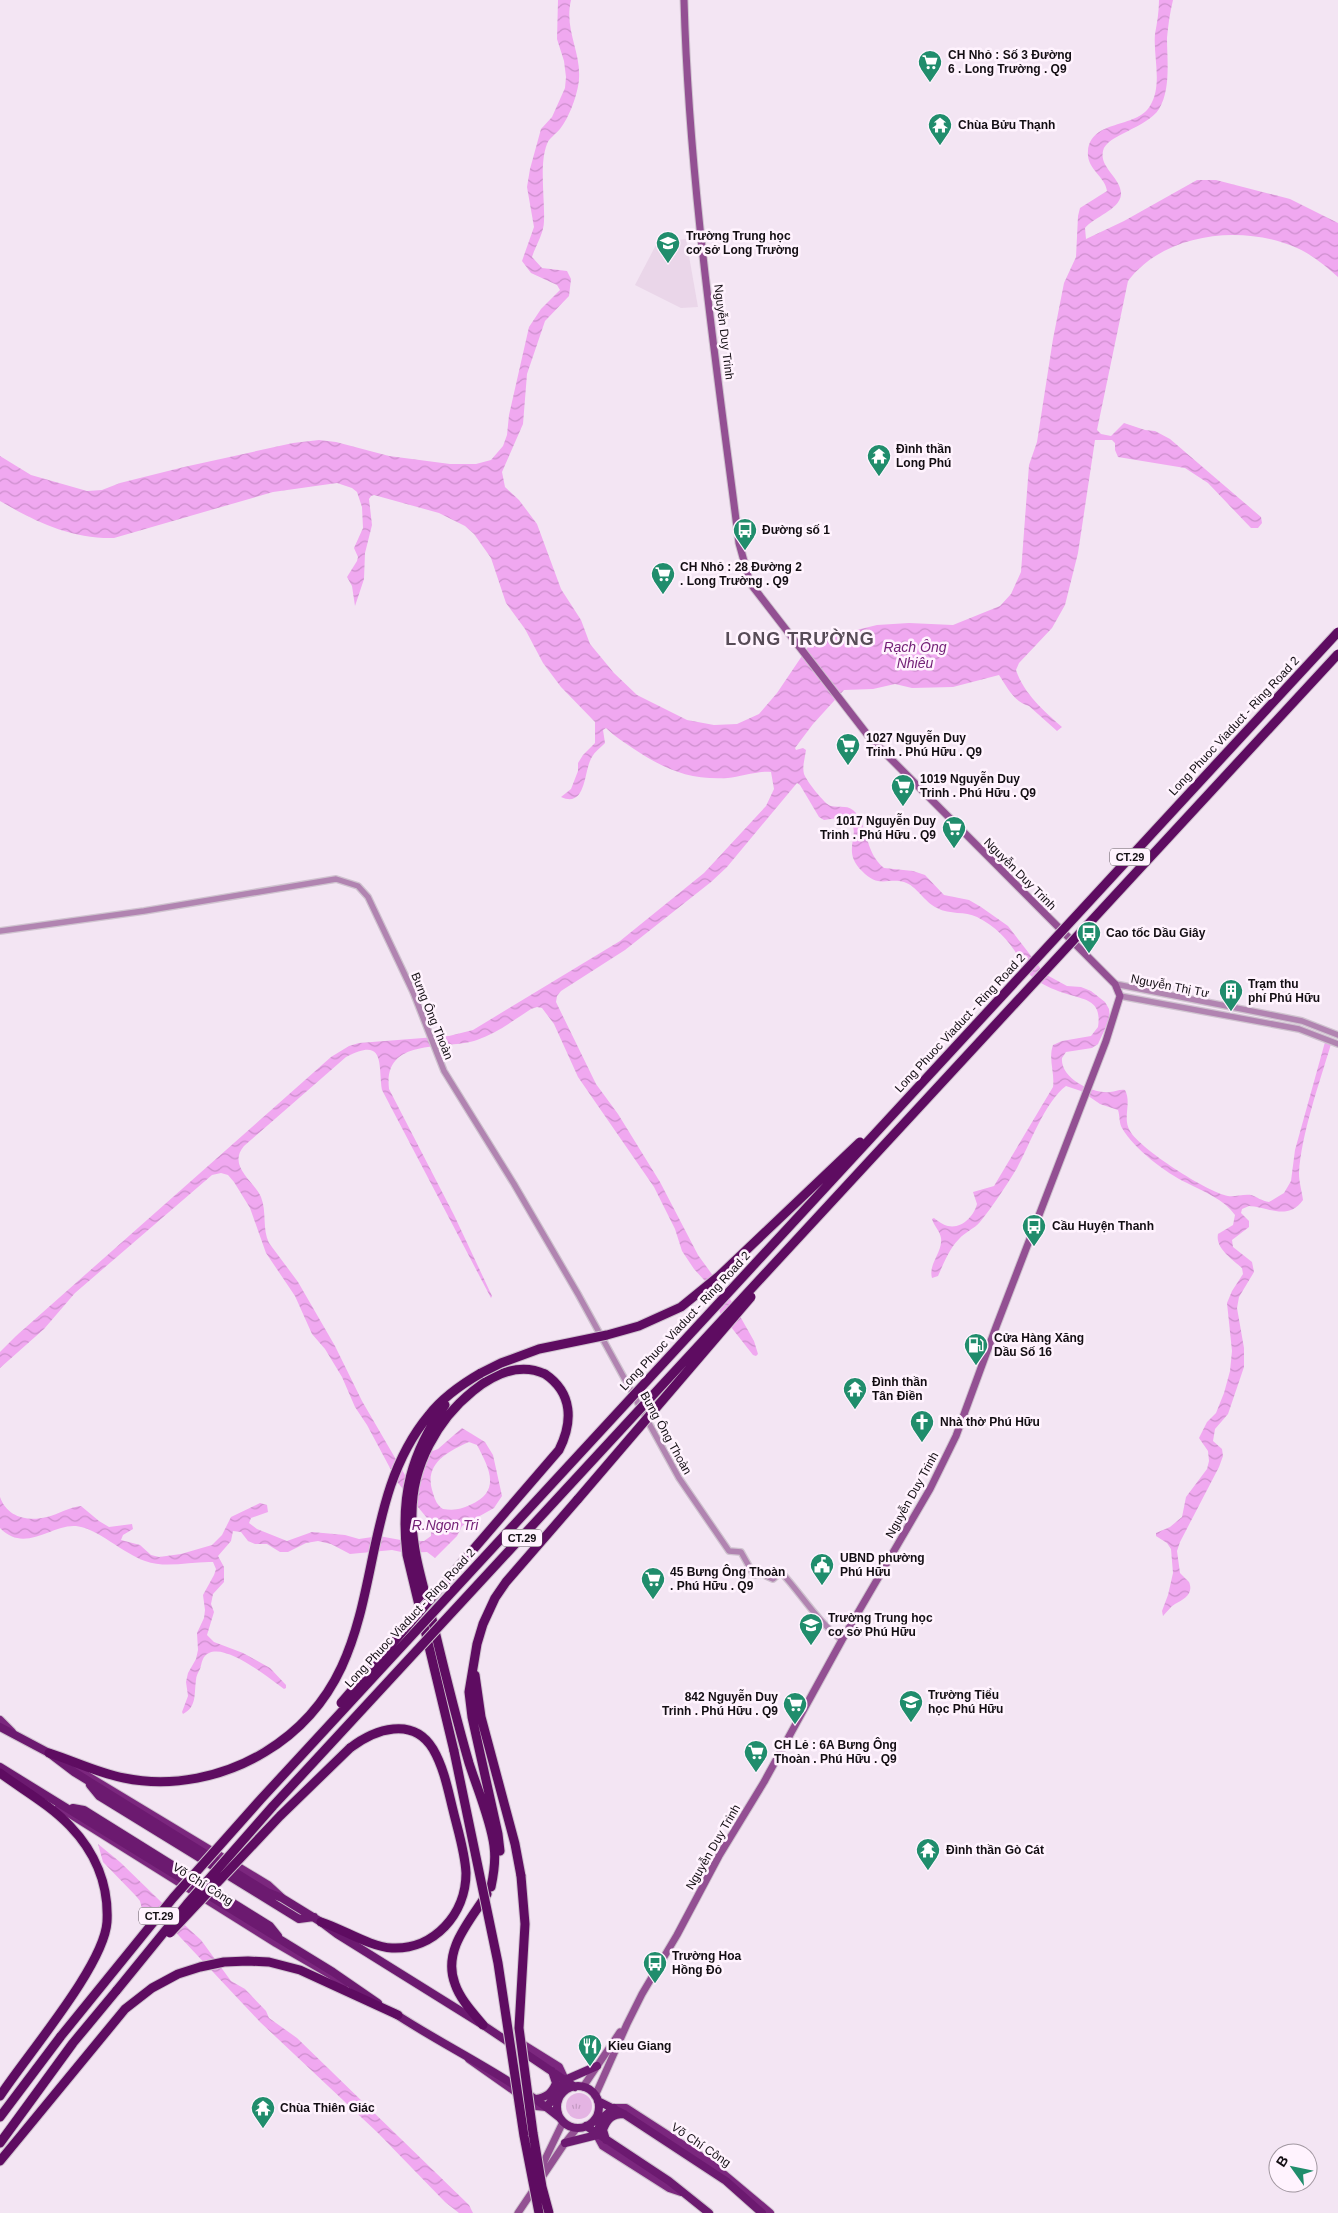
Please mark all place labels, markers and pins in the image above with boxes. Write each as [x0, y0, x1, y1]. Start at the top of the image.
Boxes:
place label: CH Nhỏ : Số 3 Đường 6 . Long Trường . Q9 [948, 48, 1072, 76]
supermarket icon: CH Nhỏ : Số 3 Đường 6 . Long Trường . Q9 [917, 49, 943, 83]
temple icon: Chùa Bửu Thạnh [927, 112, 953, 146]
place label: Chùa Bửu Thạnh [958, 118, 1055, 132]
place label: Trường Trung học cơ sở Long Trường [686, 229, 799, 257]
school or university icon: Trường Trung học cơ sở Long Trường [655, 230, 681, 264]
place label: Đình thần Long Phú [896, 442, 951, 470]
temple icon: Đình thần Long Phú [866, 443, 892, 477]
bus stop icon: Đường số 1 [732, 517, 758, 551]
place label: Đường số 1 [762, 523, 830, 537]
place label: CH Nhỏ : 28 Đường 2 . Long Trường . Q9 [680, 560, 802, 588]
supermarket icon: CH Nhỏ : 28 Đường 2 . Long Trường . Q9 [650, 561, 676, 595]
place label: 1027 Nguyễn Duy Trinh . Phú Hữu . Q9 [866, 730, 982, 759]
supermarket icon: 1027 Nguyễn Duy Trinh . Phú Hữu . Q9 [835, 732, 861, 766]
place label: 1019 Nguyễn Duy Trinh . Phú Hữu . Q9 [920, 771, 1036, 800]
supermarket icon: 1019 Nguyễn Duy Trinh . Phú Hữu . Q9 [890, 773, 916, 807]
place label: 1017 Nguyễn Duy Trinh . Phú Hữu . Q9 [820, 813, 936, 842]
supermarket icon: 1017 Nguyễn Duy Trinh . Phú Hữu . Q9 [941, 815, 967, 849]
bus stop icon: Cao tốc Dầu Giây [1076, 920, 1102, 954]
place label: Cao tốc Dầu Giây [1106, 926, 1206, 940]
place label: Trạm thu phí Phú Hữu [1248, 977, 1320, 1005]
building icon: Trạm thu phí Phú Hữu [1218, 978, 1244, 1012]
bus stop icon: Cầu Huyện Thanh [1021, 1213, 1047, 1247]
place label: Cầu Huyện Thanh [1052, 1219, 1154, 1233]
place label: Cửa Hàng Xăng Dầu Số 16 [994, 1331, 1084, 1359]
fuel station icon: Cửa Hàng Xăng Dầu Số 16 [963, 1332, 989, 1366]
place label: Đình thần Tân Điền [872, 1375, 927, 1403]
temple icon: Đình thần Tân Điền [842, 1376, 868, 1410]
church icon: Nhà thờ Phú Hữu [909, 1409, 935, 1443]
place label: Nhà thờ Phú Hữu [940, 1415, 1040, 1429]
place label: UBND phường Phú Hữu [840, 1551, 925, 1579]
public building icon: UBND phường Phú Hữu [809, 1552, 835, 1586]
place label: 45 Bưng Ông Thoàn . Phú Hữu . Q9 [670, 1564, 785, 1593]
supermarket icon: 45 Bưng Ông Thoàn . Phú Hữu . Q9 [640, 1566, 666, 1600]
place label: Trường Trung học cơ sở Phú Hữu [828, 1611, 933, 1639]
school or university icon: Trường Trung học cơ sở Phú Hữu [798, 1612, 824, 1646]
place label: Trường Tiểu học Phú Hữu [928, 1688, 1003, 1716]
place label: 842 Nguyễn Duy Trinh . Phú Hữu . Q9 [662, 1689, 778, 1718]
school or university icon: Trường Tiểu học Phú Hữu [898, 1689, 924, 1723]
supermarket icon: 842 Nguyễn Duy Trinh . Phú Hữu . Q9 [782, 1691, 808, 1725]
place label: CH Lẻ : 6A Bưng Ông Thoàn . Phú Hữu . Q9 [774, 1737, 897, 1766]
supermarket icon: CH Lẻ : 6A Bưng Ông Thoàn . Phú Hữu . Q9 [743, 1739, 769, 1773]
temple icon: Đình thần Gò Cát [915, 1837, 941, 1871]
place label: Đình thần Gò Cát [946, 1843, 1044, 1857]
place label: Trường Hoa Hồng Đỏ [672, 1949, 742, 1977]
bus stop icon: Trường Hoa Hồng Đỏ [642, 1950, 668, 1984]
restaurant icon: Kieu Giang [577, 2033, 603, 2067]
place label: Kieu Giang [608, 2039, 671, 2053]
temple icon: Chùa Thiên Giác [250, 2095, 276, 2129]
place label: Chùa Thiên Giác [280, 2101, 375, 2115]

